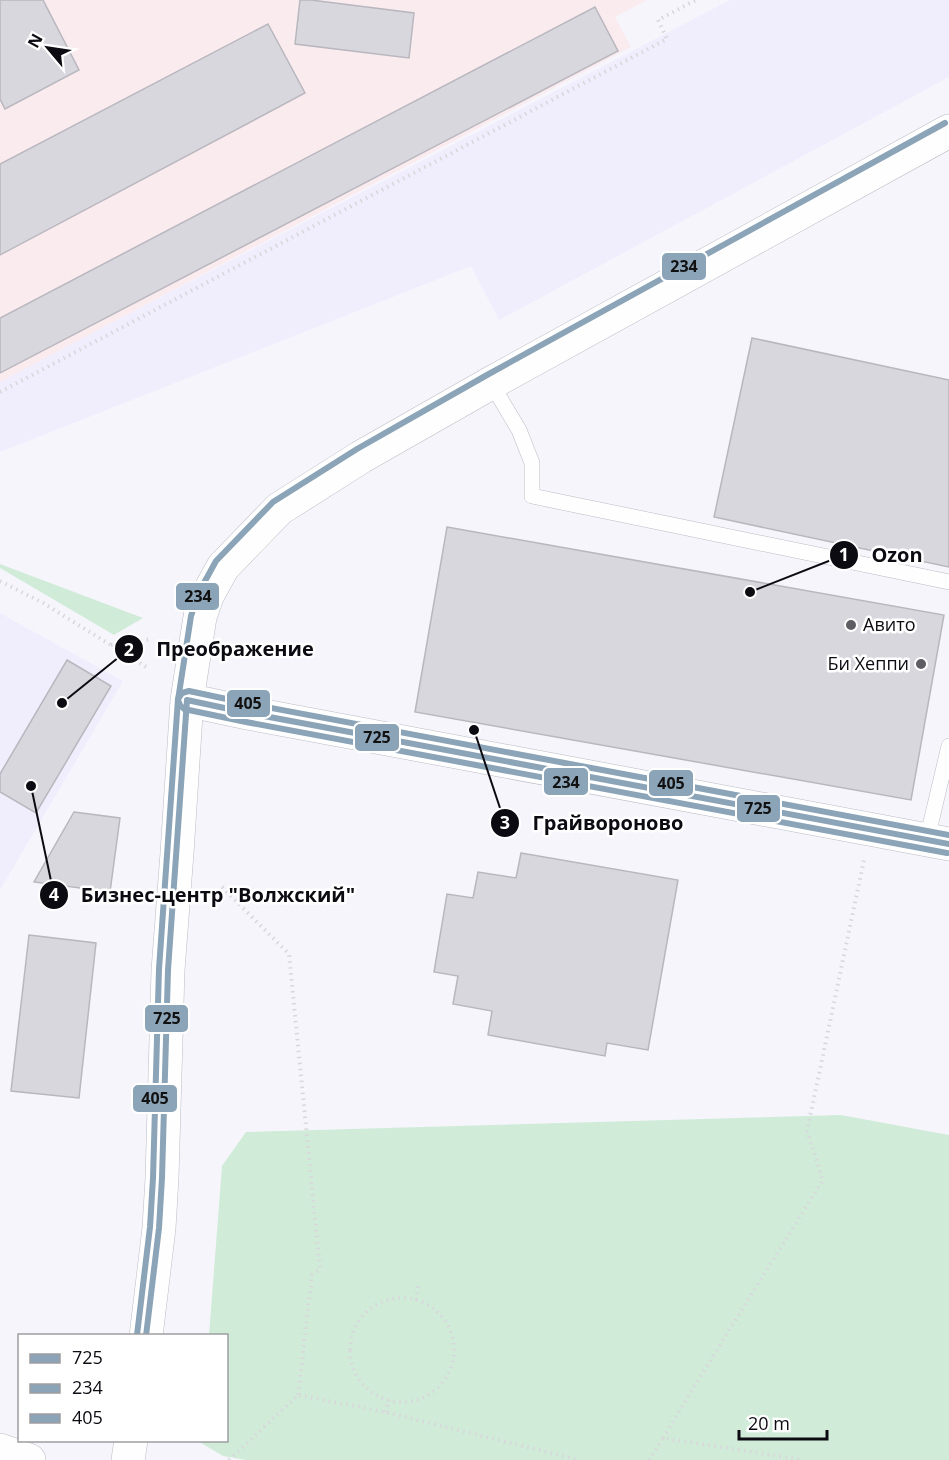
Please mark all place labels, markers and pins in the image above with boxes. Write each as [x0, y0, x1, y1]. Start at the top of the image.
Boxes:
callout: Ozon [829, 536, 934, 574]
place label: Авито [863, 612, 915, 636]
marker: Авито [844, 618, 858, 632]
callout: Преображение [114, 630, 326, 668]
place label: Би Хеппи [828, 651, 909, 675]
marker: Би Хеппи [914, 657, 928, 671]
callout: Грайвороново [490, 804, 695, 842]
callout: Бизнес-центр "Волжский" [39, 876, 368, 914]

